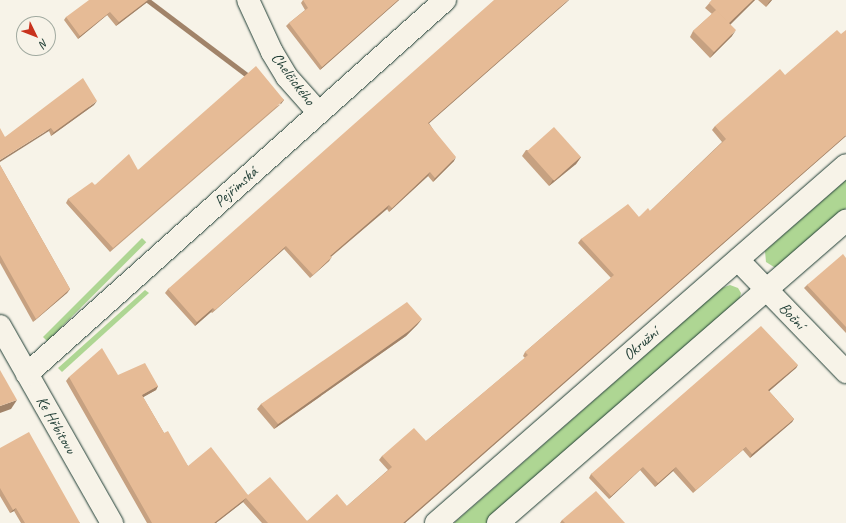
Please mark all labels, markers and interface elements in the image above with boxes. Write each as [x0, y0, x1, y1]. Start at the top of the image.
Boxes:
north arrow [16, 16, 56, 56]
text: N [37, 36, 51, 51]
street label: Chelčického [267, 49, 319, 109]
street label: Pejřimská [210, 163, 262, 211]
street label: Boční [775, 299, 809, 333]
street label: Okružní [619, 323, 663, 365]
street label: Ke Hřbitovu [32, 393, 80, 457]

